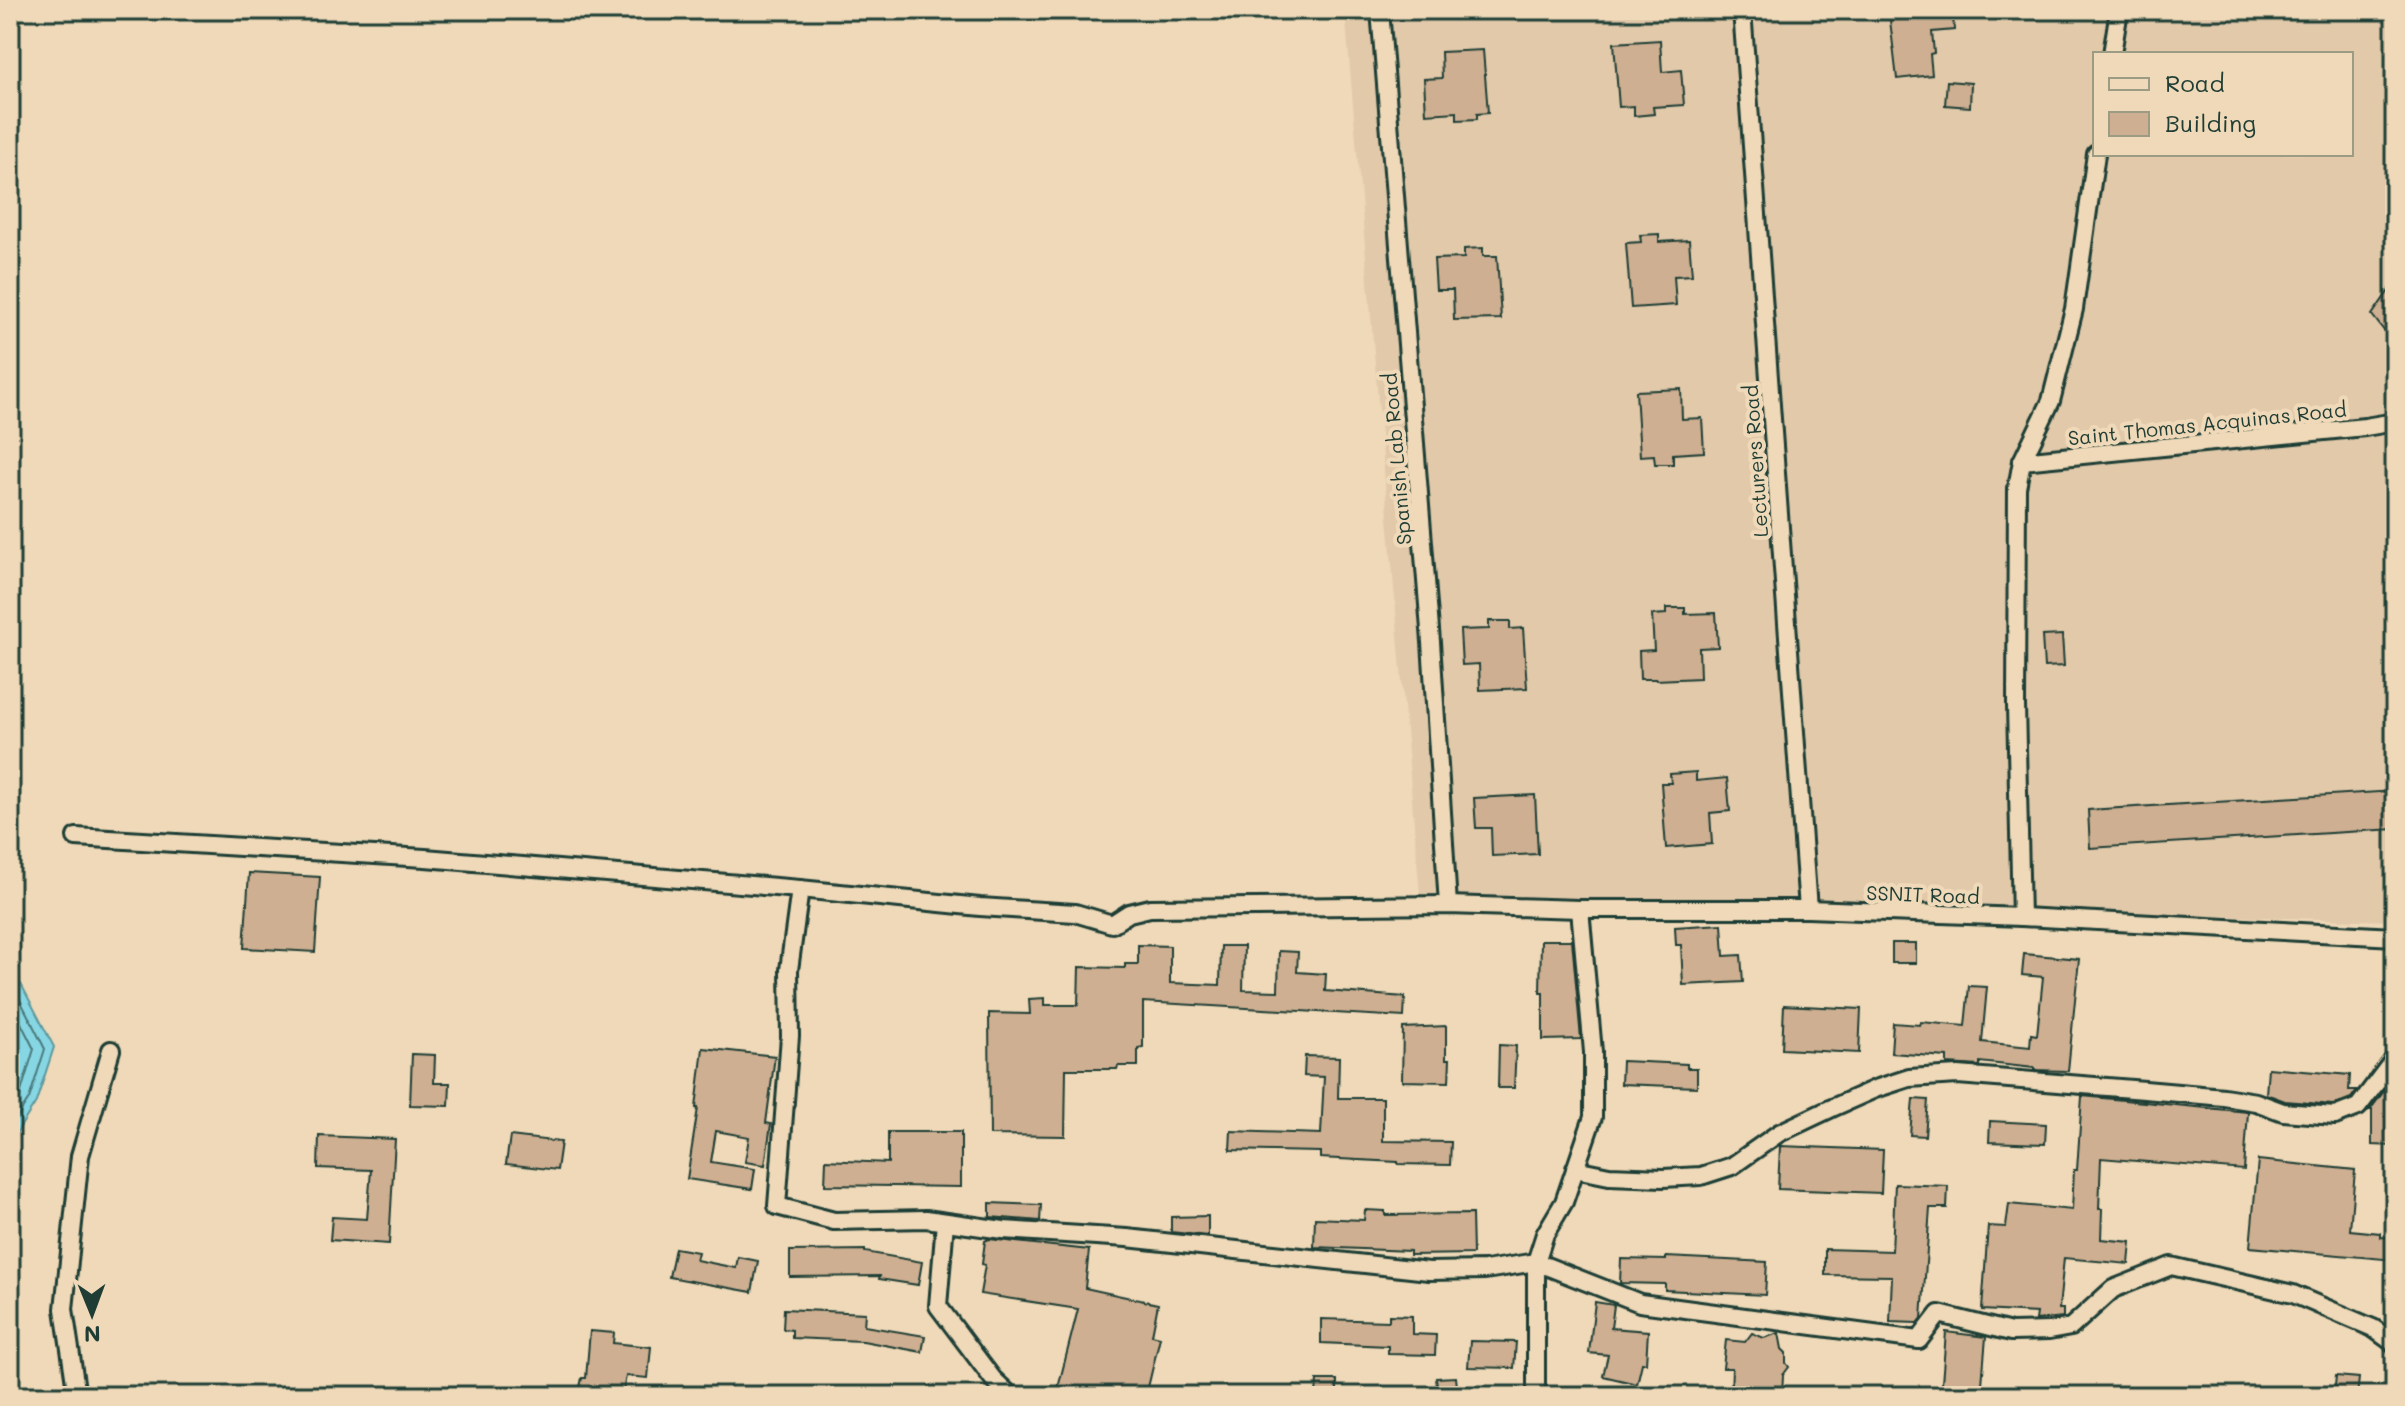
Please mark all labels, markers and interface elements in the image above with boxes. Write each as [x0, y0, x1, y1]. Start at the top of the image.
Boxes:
legend [2093, 52, 2353, 156]
text: Road [2165, 67, 2225, 98]
text: Building [2165, 107, 2256, 138]
street label: Spanish Lab Road [1376, 372, 1416, 546]
street label: Lecturers Road [1737, 384, 1773, 538]
street label: Saint Thomas Acquinas Road [2066, 395, 2348, 451]
street label: SSNIT Road [1866, 879, 1980, 909]
north arrow [52, 1274, 132, 1354]
text: N [84, 1320, 101, 1349]

